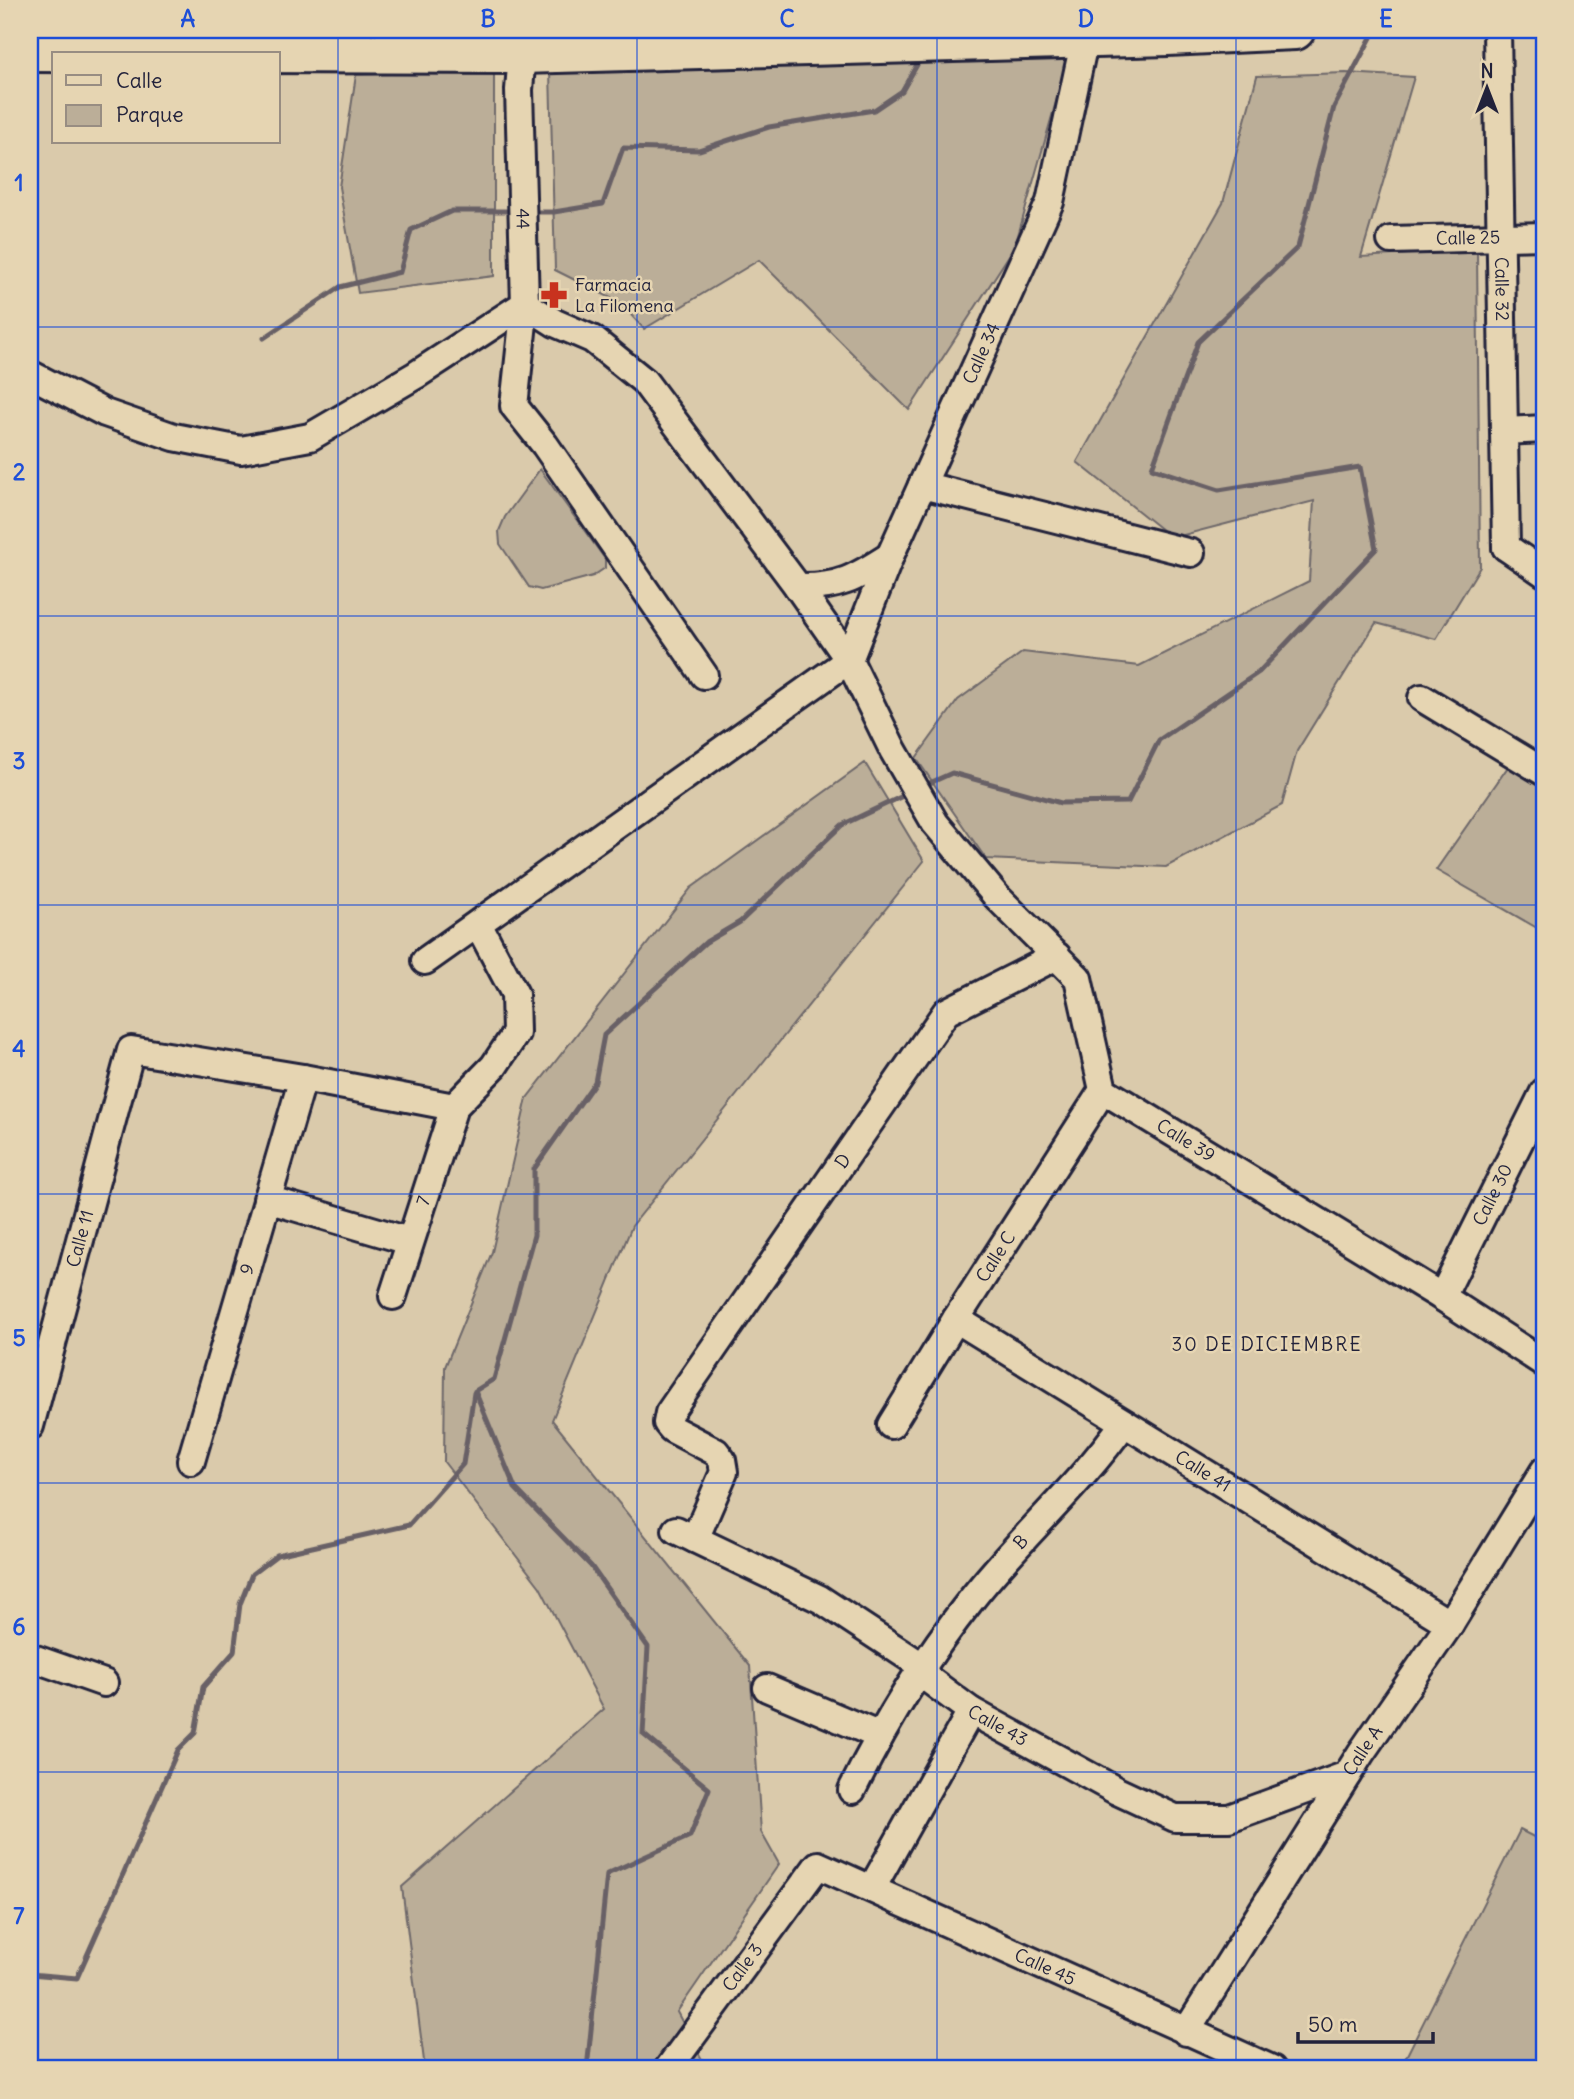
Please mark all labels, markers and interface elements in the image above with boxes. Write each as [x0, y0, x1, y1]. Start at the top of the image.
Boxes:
text: A [181, 4, 196, 33]
text: B [480, 4, 496, 33]
text: C [779, 4, 795, 33]
text: D [1078, 4, 1094, 33]
text: E [1379, 4, 1393, 33]
legend [52, 52, 280, 144]
north arrow [1452, 52, 1522, 122]
text: N [1480, 59, 1494, 83]
text: Calle [116, 67, 162, 94]
text: Parque [116, 101, 184, 128]
text: 1 [14, 168, 24, 197]
street label: 44 [511, 208, 535, 229]
street label: Calle 25 [1436, 225, 1500, 250]
street label: Calle 32 [1490, 257, 1514, 321]
place label: Farmacia La Filomena [575, 273, 674, 317]
pharmacy icon: Farmacia La Filomena [539, 280, 569, 310]
street label: Calle 34 [957, 319, 1005, 388]
text: 2 [13, 457, 26, 486]
text: 3 [12, 746, 26, 775]
text: 4 [12, 1034, 26, 1063]
street label: Calle 39 [1152, 1113, 1219, 1167]
street label: D [830, 1149, 856, 1173]
street label: Calle 30 [1467, 1160, 1517, 1229]
street label: 7 [411, 1193, 436, 1208]
street label: Calle 11 [61, 1207, 99, 1270]
street label: Calle C [971, 1227, 1020, 1286]
street label: 9 [234, 1261, 259, 1277]
text: 5 [12, 1323, 26, 1352]
district label: 30 DE DICIEMBRE [1171, 1332, 1363, 1356]
street label: Calle 41 [1171, 1445, 1235, 1497]
street label: B [1008, 1530, 1033, 1554]
text: 6 [12, 1612, 26, 1641]
street label: Calle 43 [964, 1700, 1032, 1751]
street label: Calle A [1337, 1721, 1387, 1780]
text: 7 [13, 1901, 25, 1930]
street label: Calle 3 [717, 1939, 768, 1996]
street label: Calle 45 [1011, 1943, 1079, 1990]
scale bar [1298, 2001, 1432, 2045]
text: 50 m [1308, 2011, 1357, 2038]

